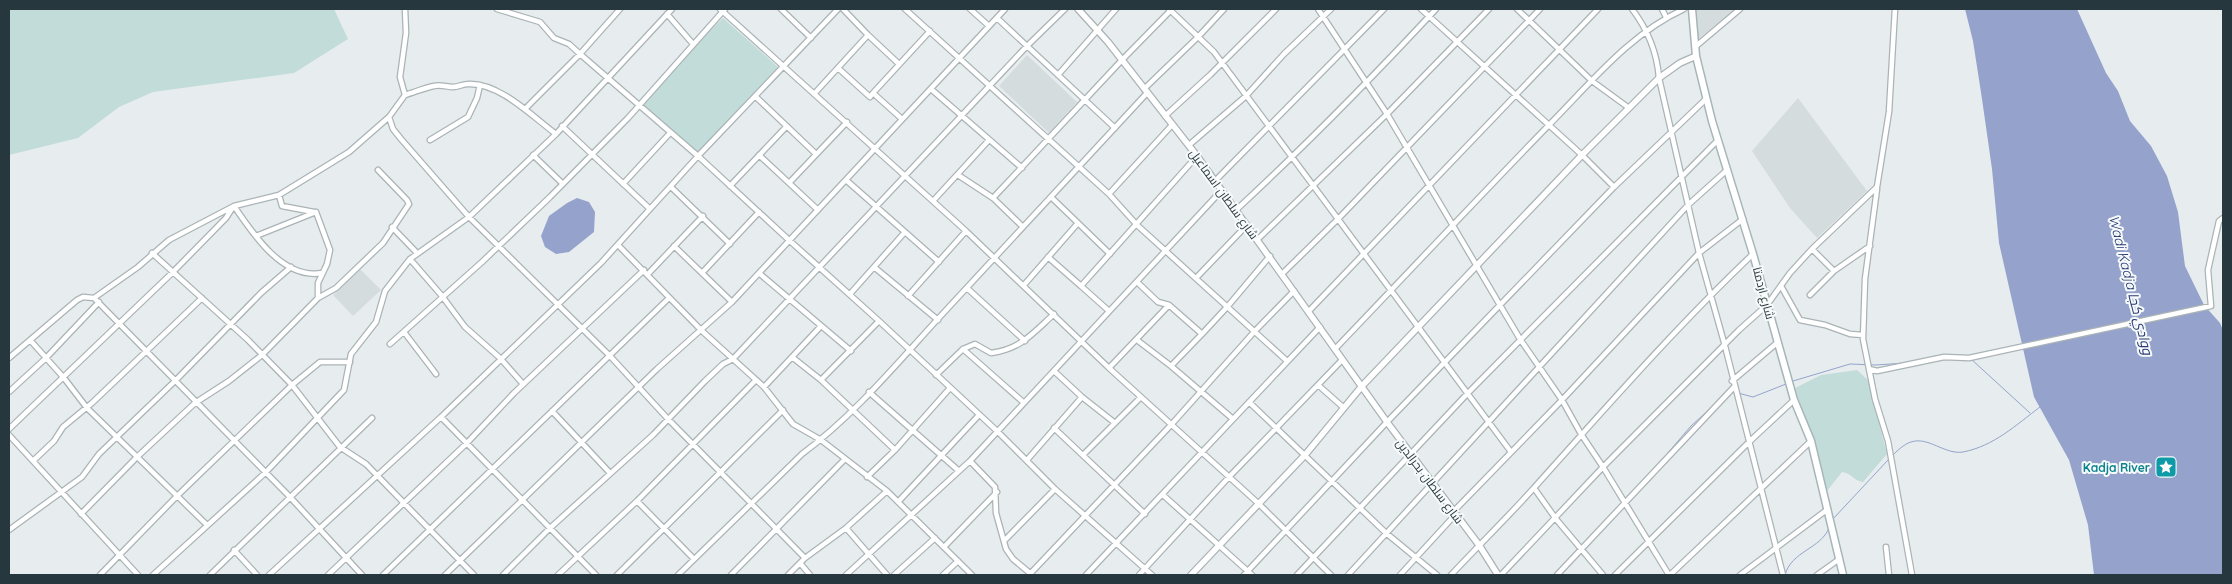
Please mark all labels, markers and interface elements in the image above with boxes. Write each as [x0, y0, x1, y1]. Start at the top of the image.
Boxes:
street label: شارع سلطان اسماعيل [1185, 146, 1262, 243]
water label: Wadi Kadja ووادي كجا [2102, 213, 2157, 359]
street label: شارع اردمتا [1749, 265, 1778, 321]
street label: شارع سلطان بحرالدين [1392, 436, 1467, 527]
place icon: Kadja River [2154, 455, 2178, 479]
place label: Kadja River [2083, 460, 2150, 475]

